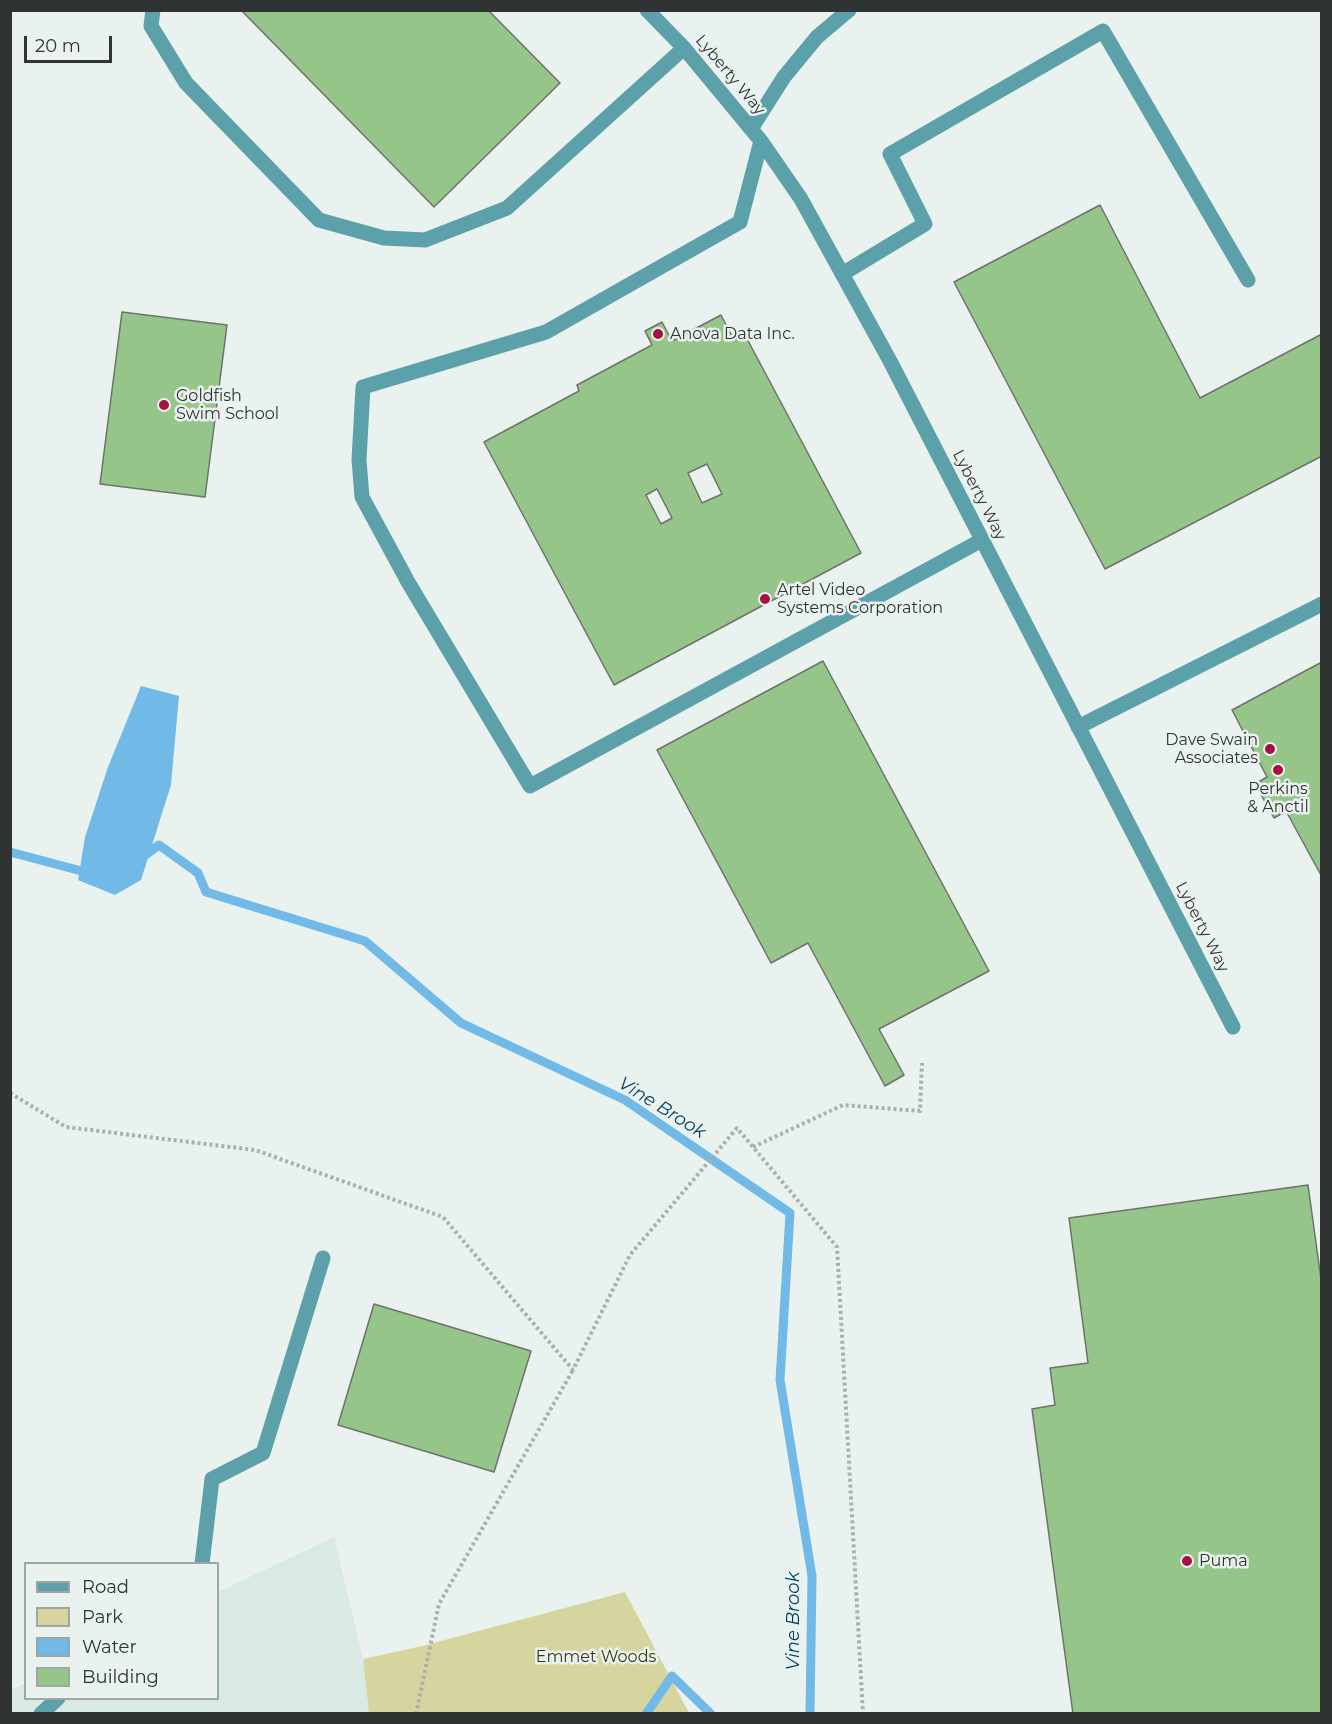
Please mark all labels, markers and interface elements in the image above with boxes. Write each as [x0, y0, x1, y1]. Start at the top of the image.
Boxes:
scale bar [27, 24, 116, 62]
street label: Lyberty Way [691, 31, 769, 119]
text: 20 m [35, 35, 81, 57]
place label: Anova Data Inc. [670, 324, 795, 344]
marker: Anova Data Inc. [651, 327, 665, 341]
place label: Goldfish Swim School [176, 386, 279, 424]
marker: Goldfish Swim School [157, 398, 171, 412]
street label: Lyberty Way [948, 447, 1010, 543]
place label: Artel Video Systems Corporation [777, 580, 943, 618]
marker: Artel Video Systems Corporation [758, 592, 772, 606]
place label: Dave Swain Associates [1165, 730, 1258, 768]
marker: Dave Swain Associates [1263, 742, 1277, 756]
marker: Perkins & Anctil [1271, 763, 1285, 777]
place label: Perkins & Anctil [1247, 779, 1309, 817]
street label: Lyberty Way [1171, 879, 1233, 975]
water label: Vine Brook [614, 1073, 710, 1143]
place label: Puma [1199, 1551, 1248, 1571]
marker: Puma [1180, 1554, 1194, 1568]
legend [24, 1562, 219, 1700]
water label: Vine Brook [783, 1572, 805, 1670]
text: Road [82, 1576, 129, 1598]
text: Park [82, 1606, 123, 1628]
text: Water [82, 1636, 137, 1658]
park label: Emmet Woods [536, 1647, 656, 1667]
text: Building [82, 1666, 159, 1688]

